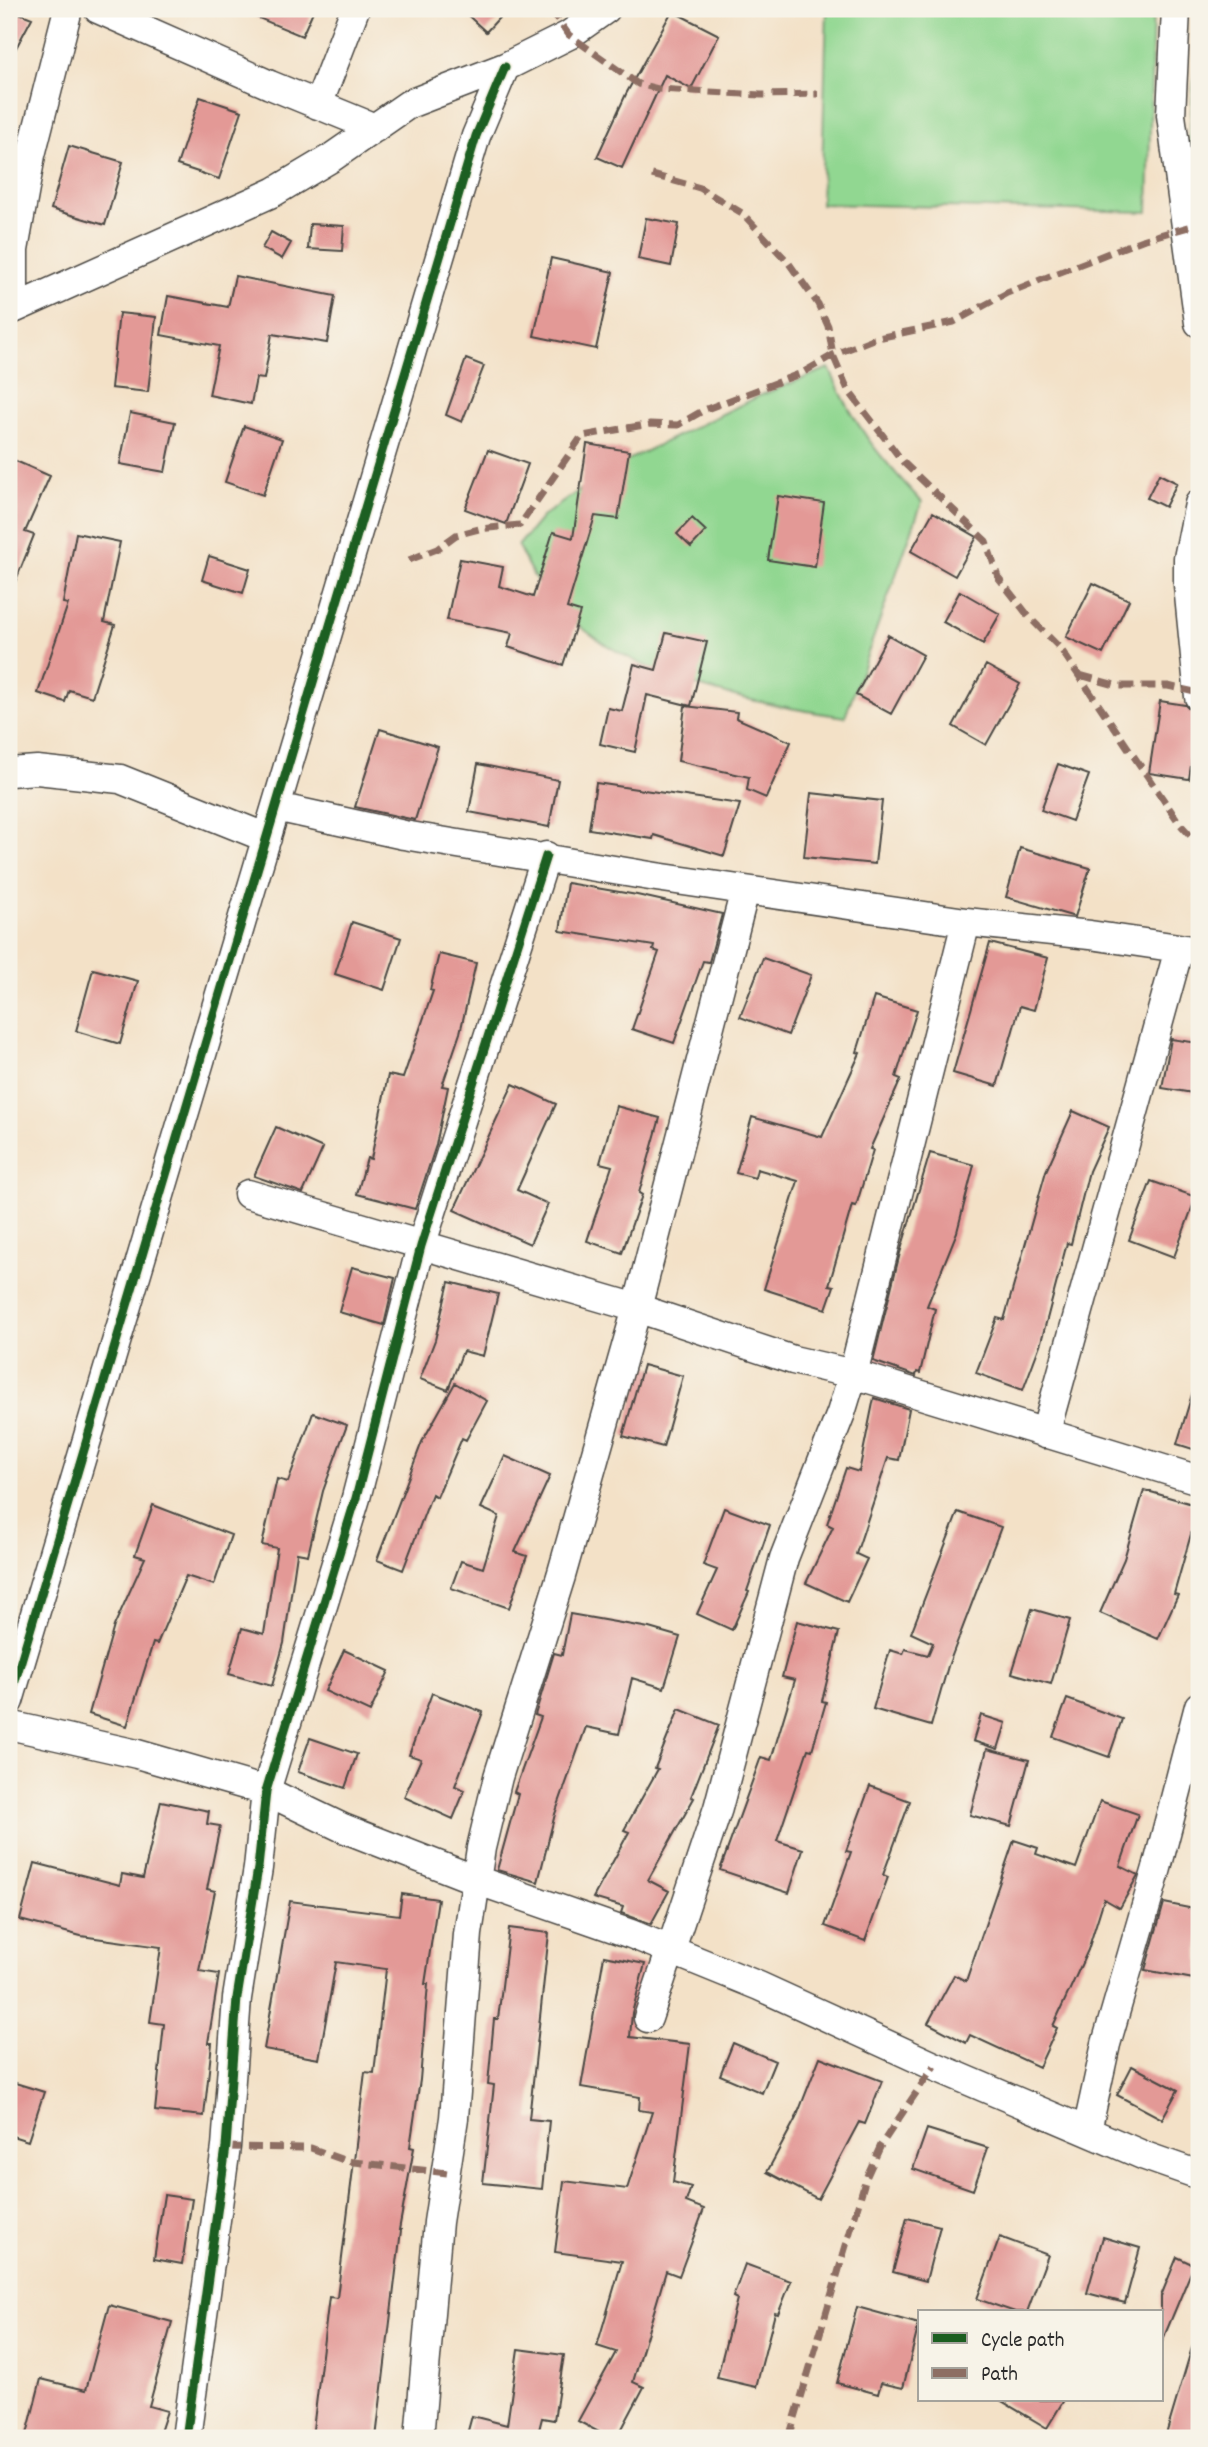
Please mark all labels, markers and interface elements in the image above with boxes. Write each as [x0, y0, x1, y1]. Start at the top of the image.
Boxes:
legend [918, 2310, 1162, 2402]
text: Cycle path [981, 2327, 1064, 2357]
text: Path [981, 2361, 1018, 2391]

